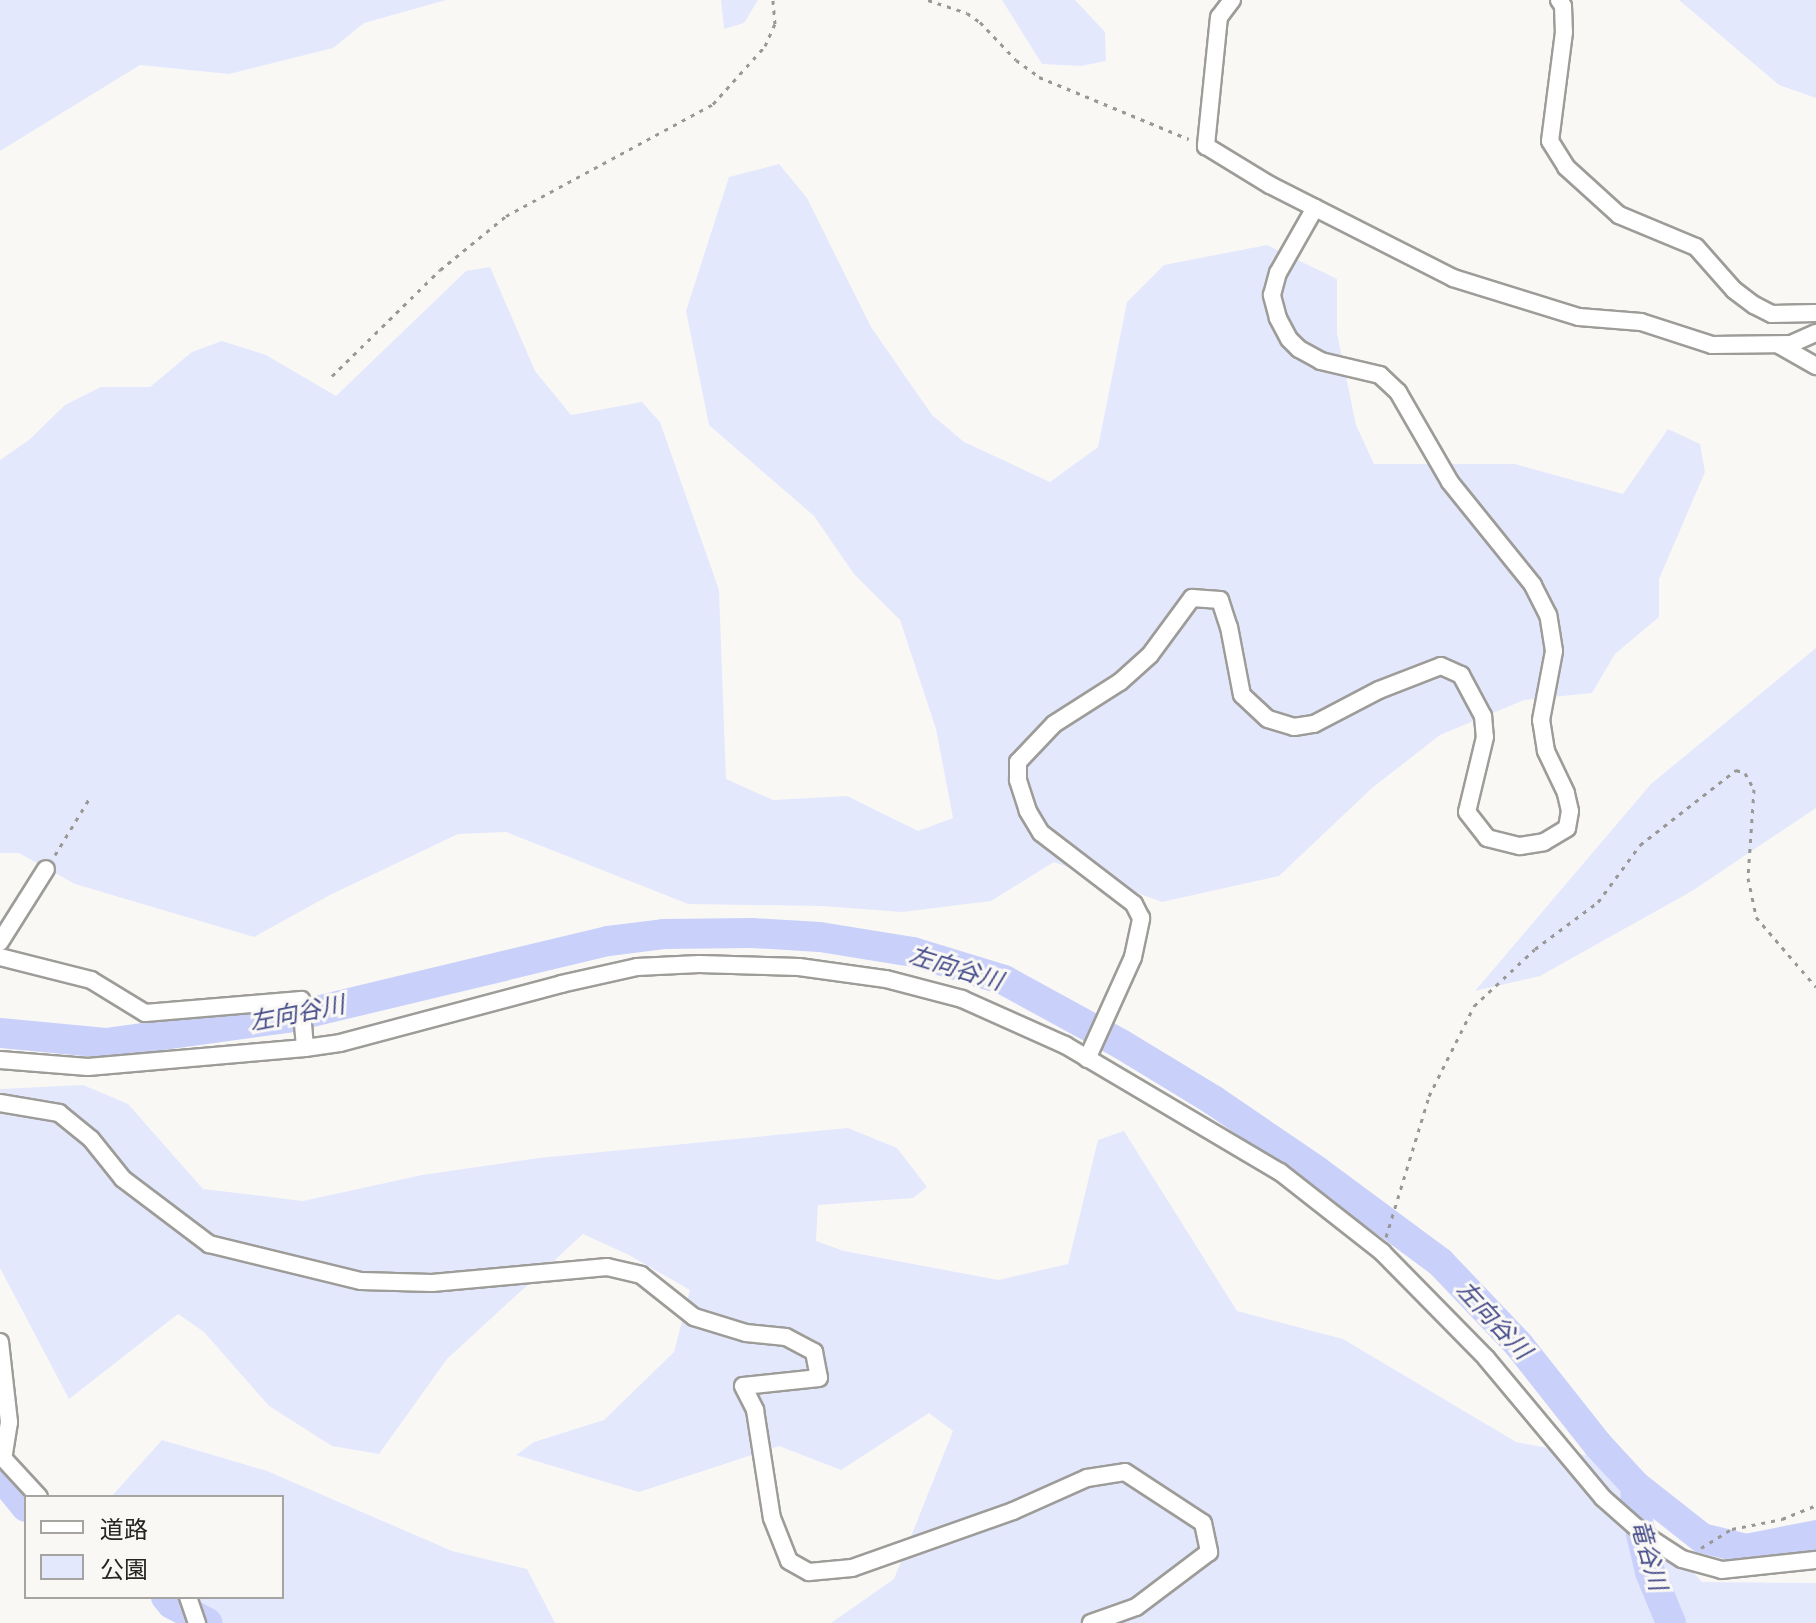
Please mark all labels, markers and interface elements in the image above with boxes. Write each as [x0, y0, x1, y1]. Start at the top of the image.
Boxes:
water label: 左向谷川 [906, 940, 1006, 996]
water label: 左向谷川 [247, 990, 347, 1036]
water label: 左向谷川 [1451, 1275, 1537, 1365]
legend [24, 1495, 284, 1599]
text: 道路 [100, 1515, 148, 1543]
water label: 竜谷川 [1625, 1516, 1673, 1594]
text: 公園 [100, 1555, 148, 1583]

